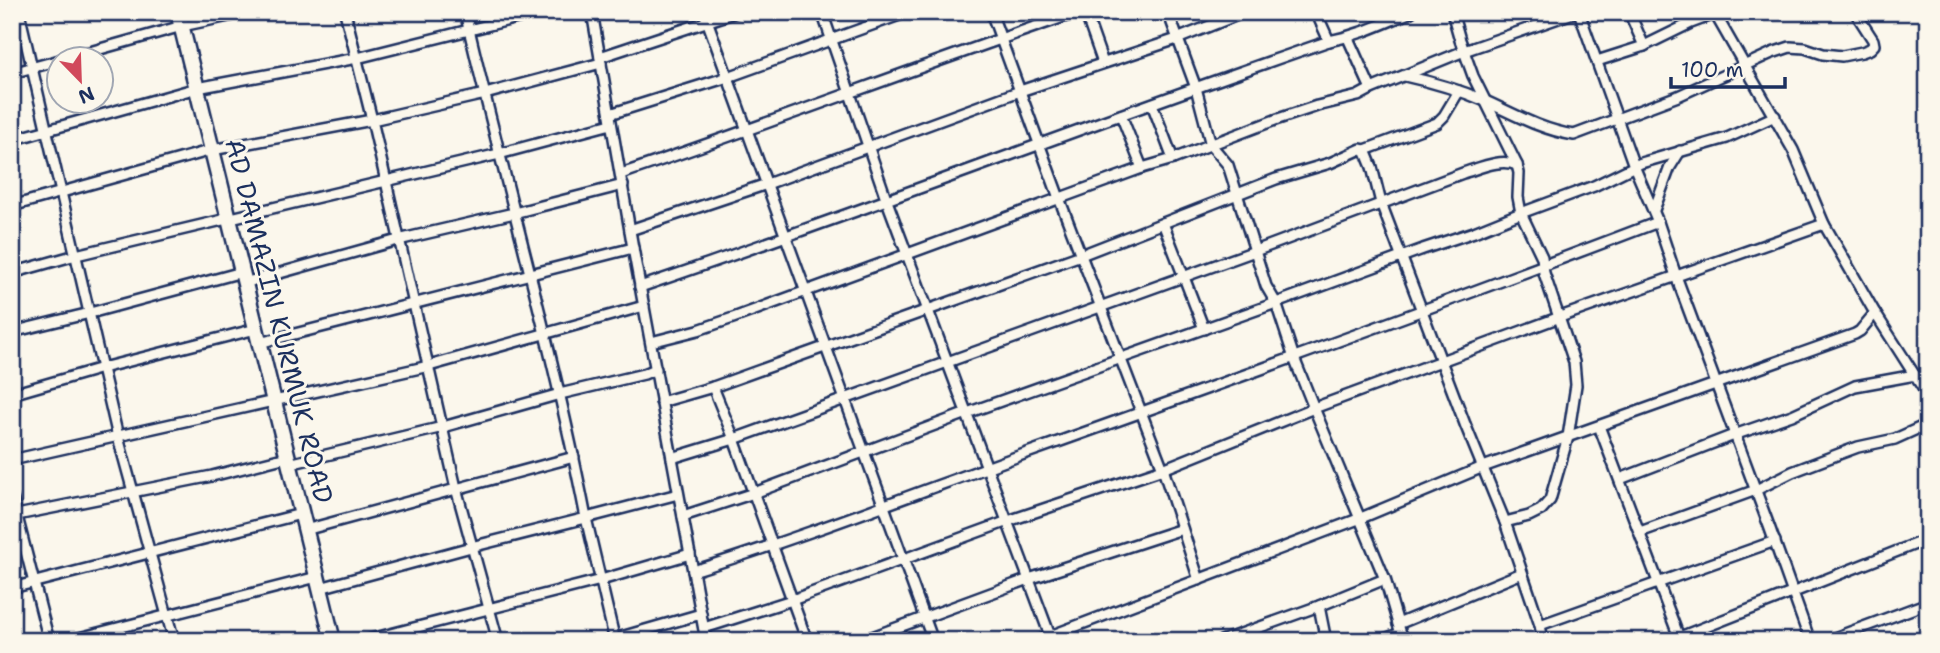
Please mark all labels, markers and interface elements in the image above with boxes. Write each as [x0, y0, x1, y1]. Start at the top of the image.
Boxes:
north arrow [46, 46, 116, 116]
scale bar [1671, 46, 1784, 90]
text: 100 m [1681, 56, 1744, 84]
text: N [75, 81, 98, 110]
street label: AD DAMAZIN KURMUK ROAD [217, 135, 342, 507]

